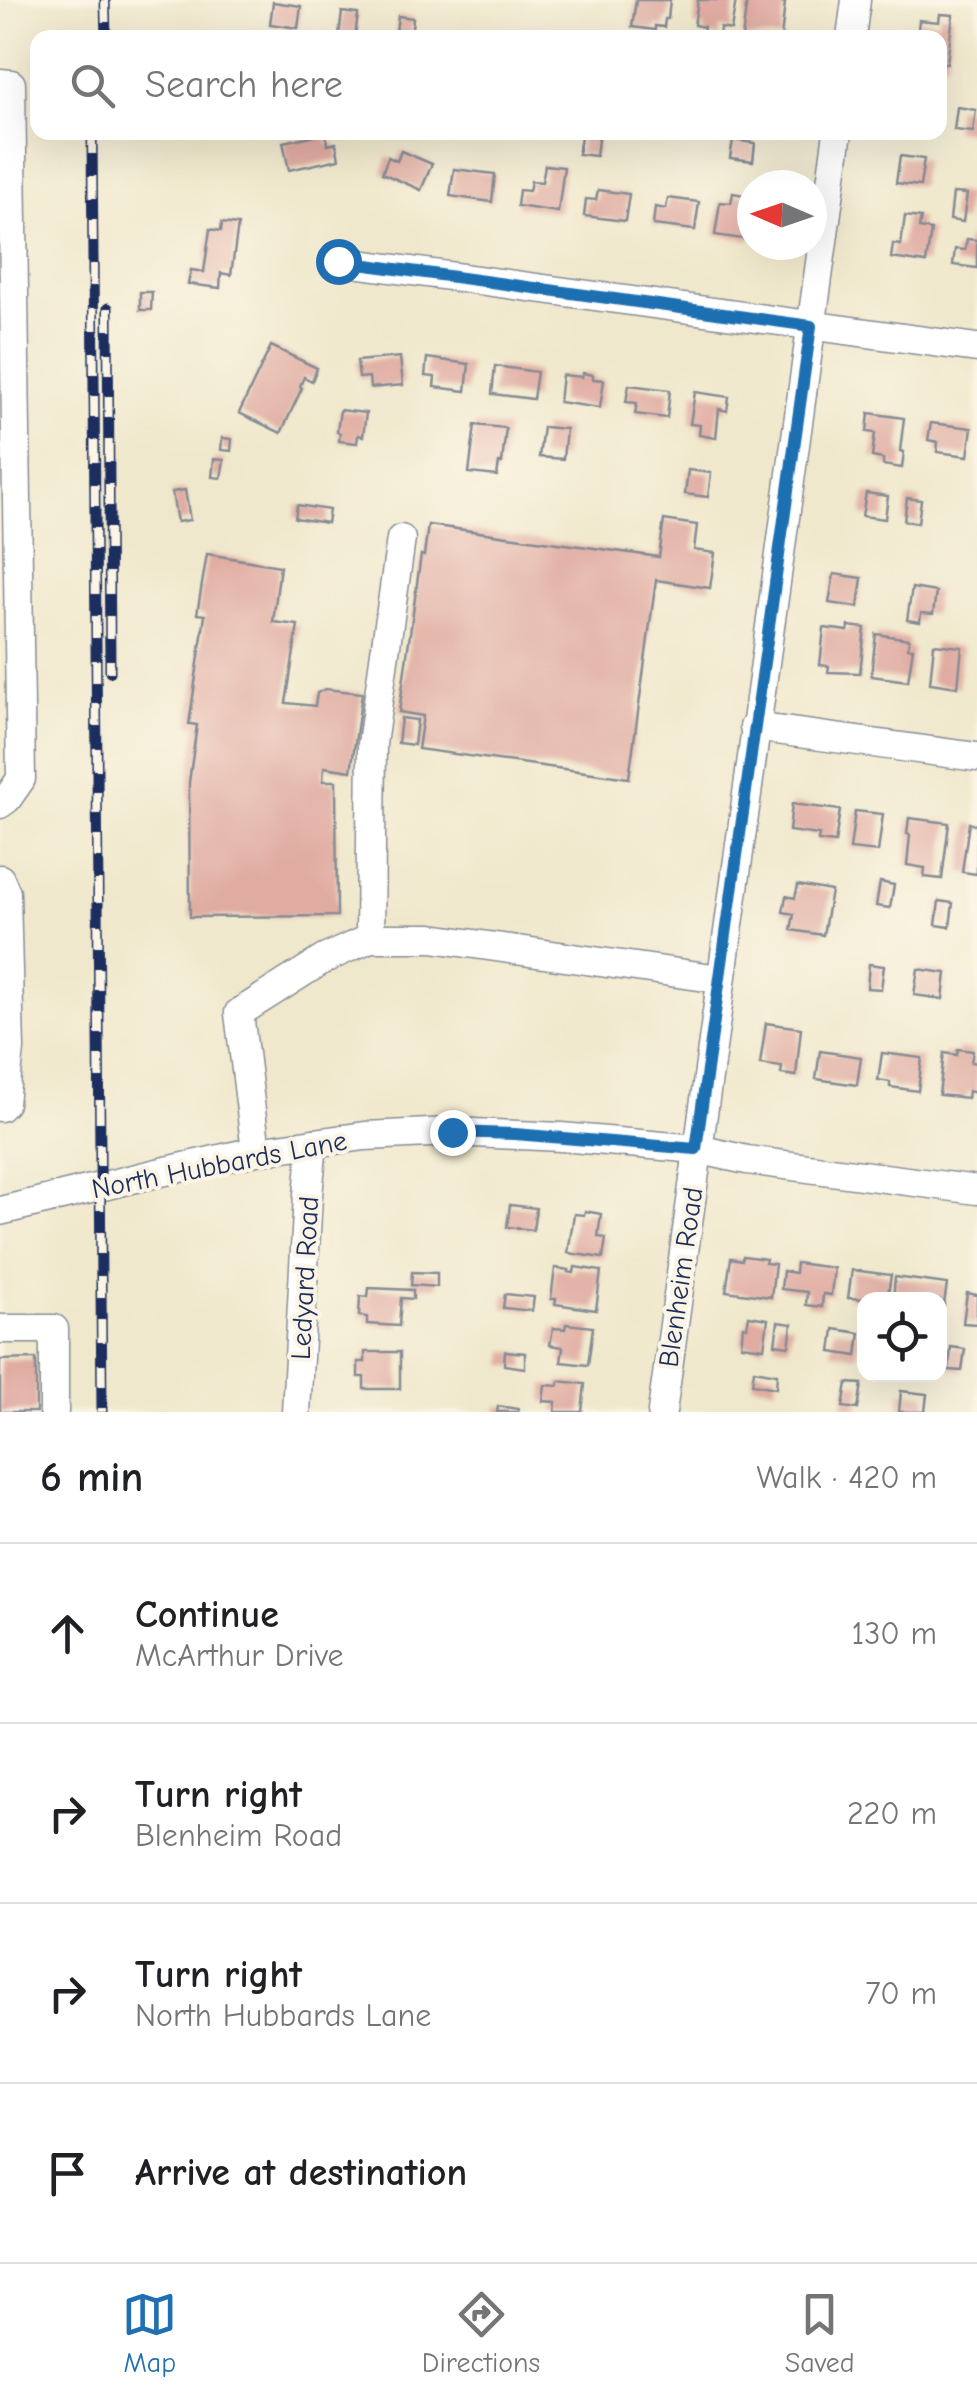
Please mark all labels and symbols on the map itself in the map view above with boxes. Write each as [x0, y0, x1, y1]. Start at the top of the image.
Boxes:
north arrow [737, 170, 827, 260]
route start [316, 239, 362, 285]
route end [430, 1110, 476, 1156]
street label: North Hubbards Lane [89, 1125, 350, 1205]
street label: Blenheim Road [653, 1185, 709, 1369]
street label: Ledyard Road [285, 1195, 325, 1361]

